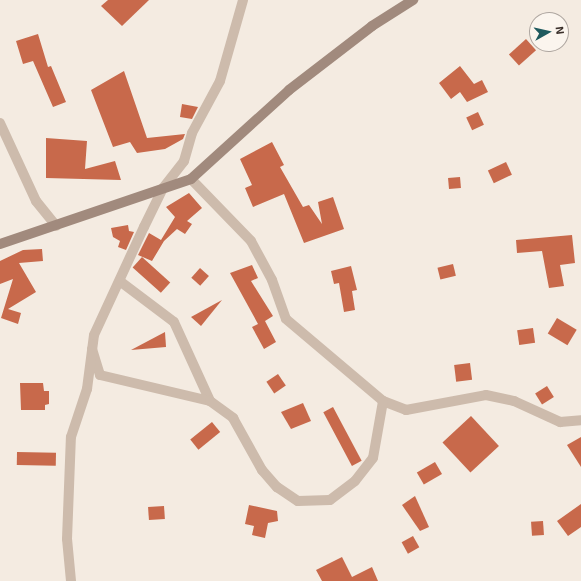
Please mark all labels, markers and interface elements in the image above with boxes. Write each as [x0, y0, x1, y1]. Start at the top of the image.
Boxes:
north arrow [529, 12, 569, 52]
text: N [553, 26, 567, 35]

